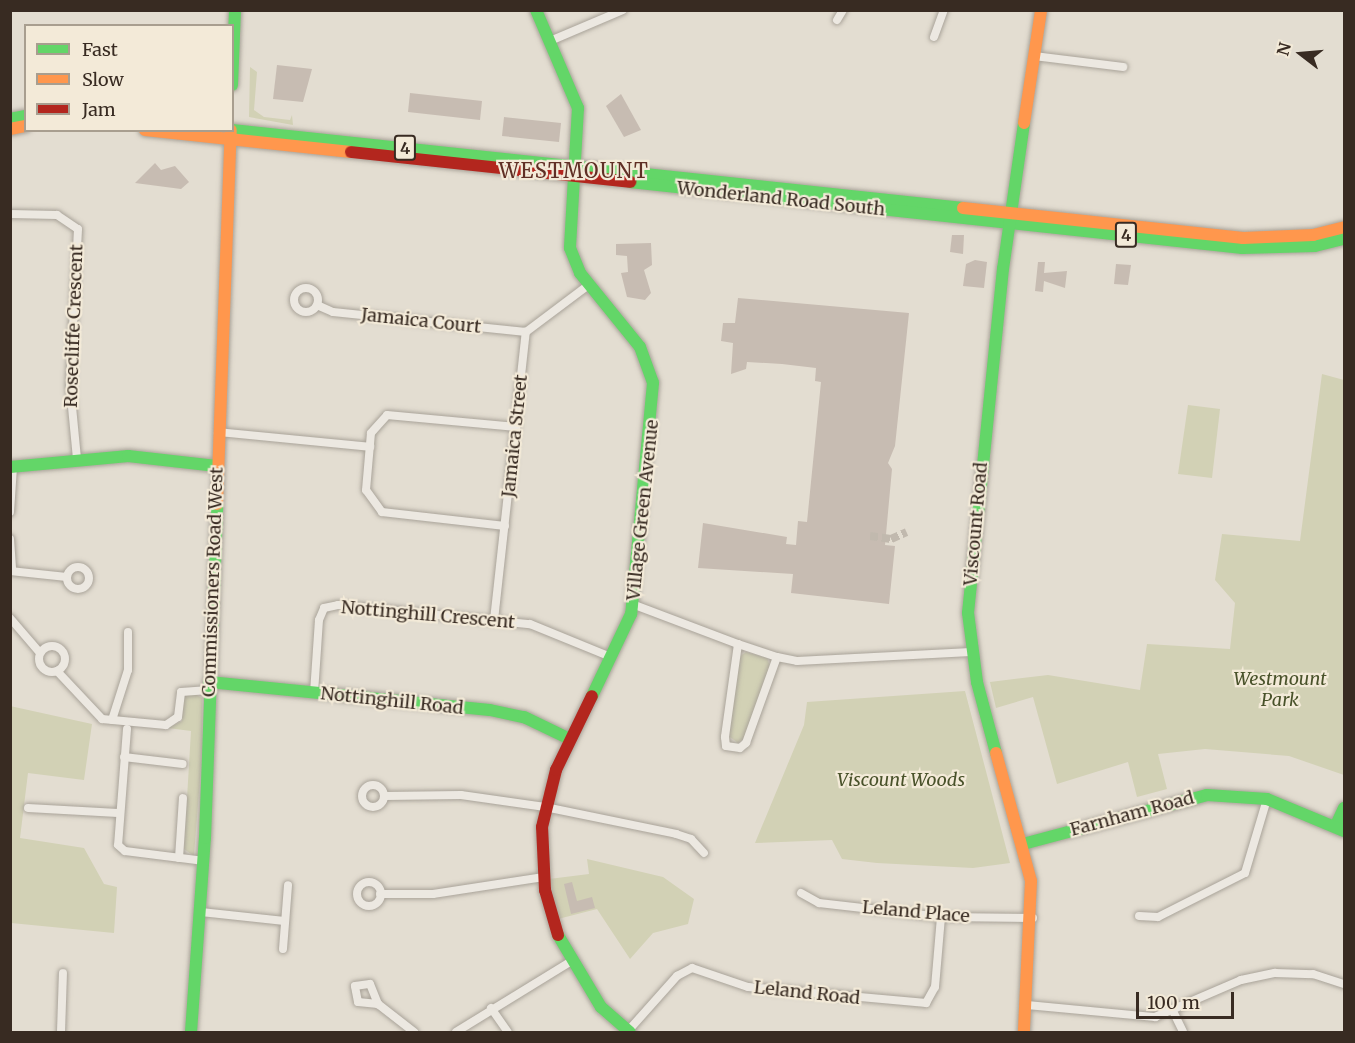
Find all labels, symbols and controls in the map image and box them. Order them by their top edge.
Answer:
legend [24,24,234,132]
north arrow [1271,24,1331,84]
text: Fast [82,38,118,61]
text: N [1272,40,1295,58]
text: Slow [82,68,124,91]
text: Jam [82,98,116,121]
road number: 4 [393,135,417,161]
district label: WESTMOUNT [499,158,649,182]
street label: Wonderland Road South [676,177,886,221]
road number: 4 [1114,222,1138,248]
street label: Rosecliffe Crescent [60,244,88,408]
street label: Jamaica Court [360,304,482,338]
street label: Jamaica Street [498,373,532,499]
street label: Village Green Avenue [623,419,663,601]
street label: Viscount Road [960,461,992,587]
street label: Commissioners Road West [198,467,228,697]
street label: Nottinghill Crescent [340,597,516,633]
park label: Westmount Park [1233,669,1327,712]
street label: Nottinghill Road [319,683,465,719]
park label: Viscount Woods [837,769,965,791]
street label: Farnham Road [1068,787,1196,841]
street label: Leland Place [861,897,971,927]
street label: Leland Road [753,977,861,1009]
scale bar [1139,980,1236,1018]
text: 100 m [1147,991,1200,1014]

